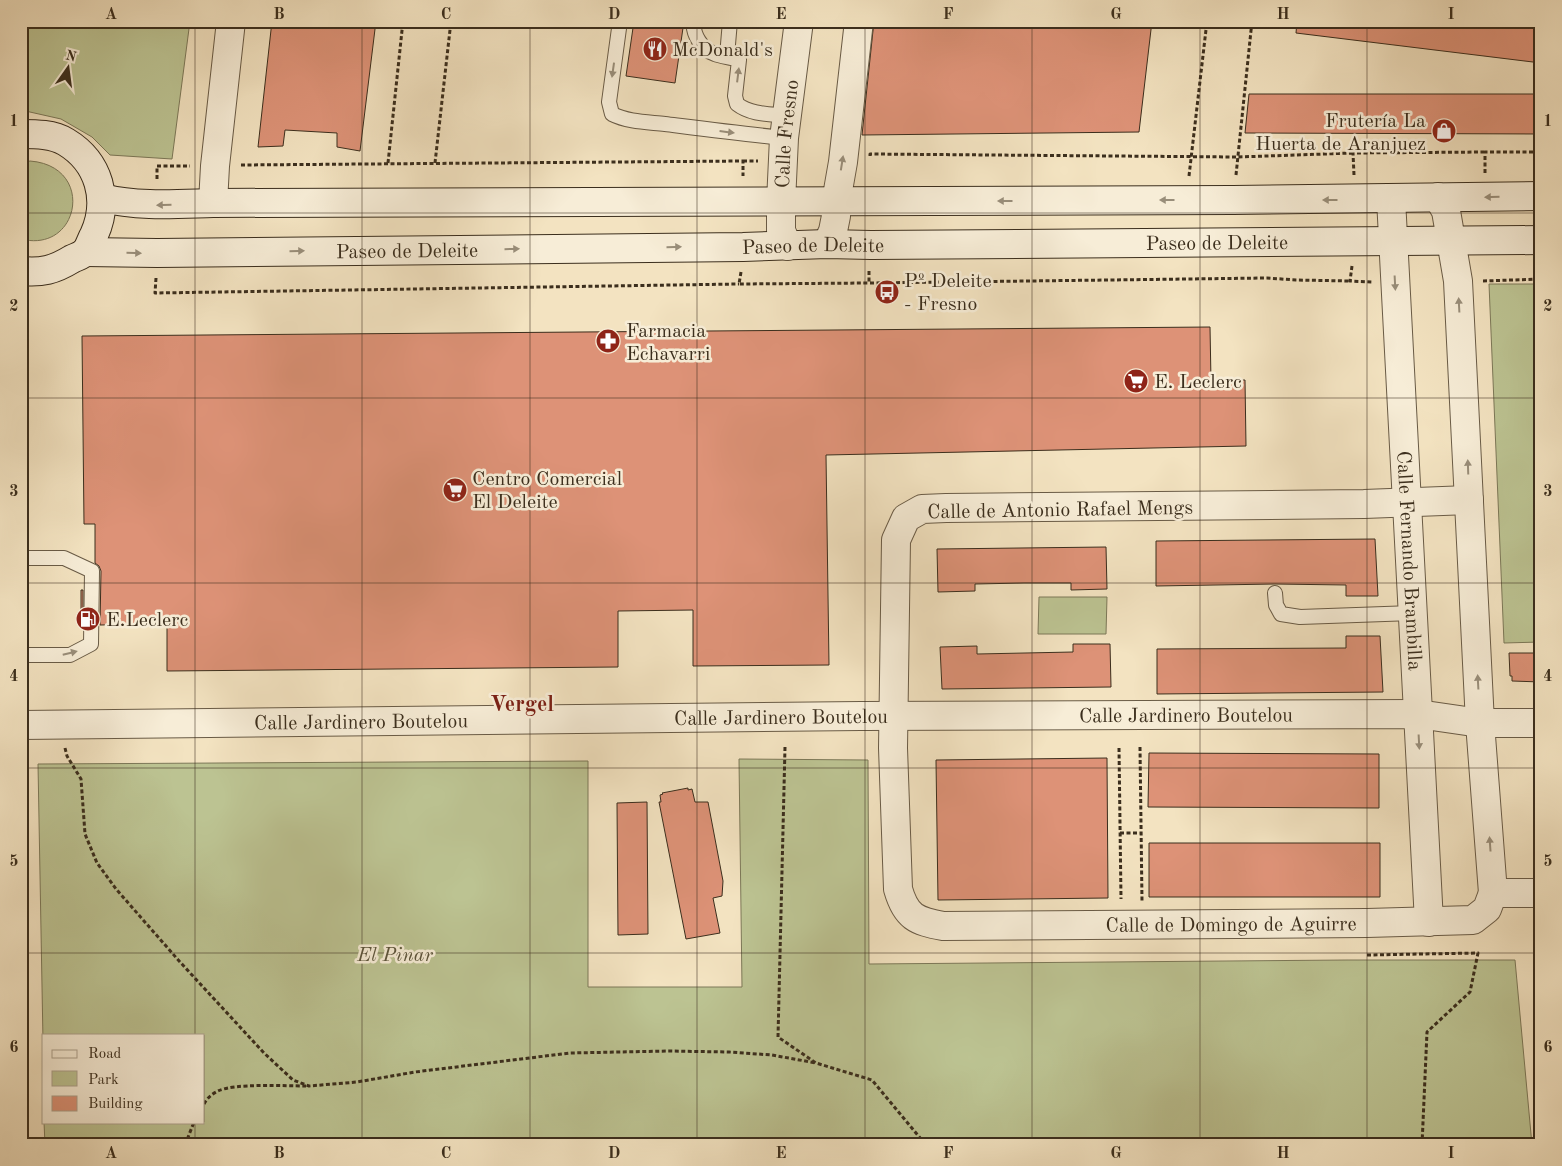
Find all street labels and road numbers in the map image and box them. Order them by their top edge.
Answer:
street label: Calle Fresno [774,78,803,189]
street label: Paseo de Deleite [1146,234,1288,255]
street label: Paseo de Deleite [742,236,884,259]
street label: Paseo de Deleite [336,242,478,263]
street label: Calle Fernando Brambilla [1392,450,1424,671]
street label: Calle de Antonio Rafael Mengs [927,499,1193,523]
street label: Calle Jardinero Boutelou [1079,706,1293,727]
street label: Calle Jardinero Boutelou [674,708,888,730]
street label: Calle Jardinero Boutelou [254,712,468,735]
street label: Calle de Domingo de Aguirre [1105,915,1357,937]

